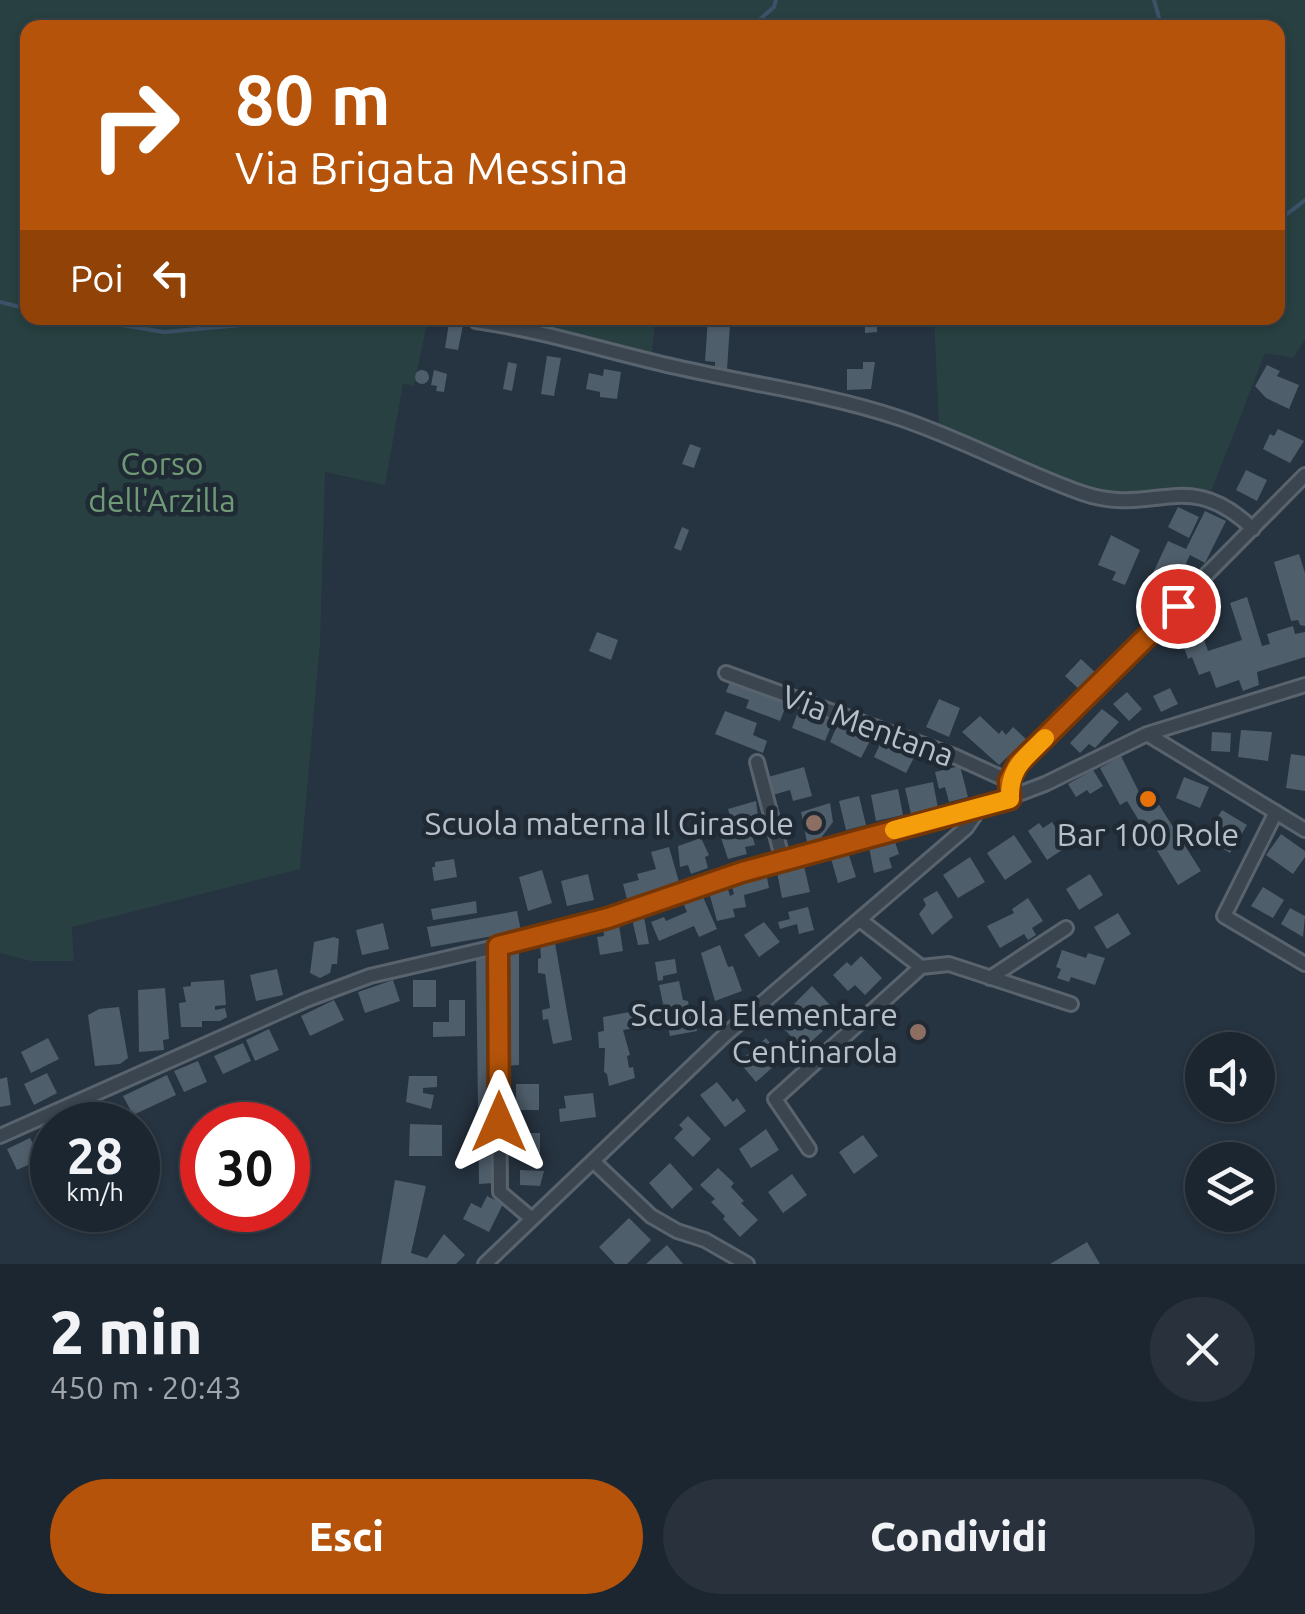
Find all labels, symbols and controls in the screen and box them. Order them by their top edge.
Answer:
icon: right [70,60,200,190]
text: 80 m [235,60,391,138]
text: Via Brigata Messina [235,142,629,193]
icon: left [144,250,199,305]
text: Poi [70,257,124,299]
park label: Corso dell'Arzilla [88,445,236,518]
pin [1136,564,1221,649]
icon: arrive [1151,579,1206,634]
street label: Via Mentana [777,677,959,773]
marker: Bar 100 Role [1137,788,1159,810]
place label: Scuola materna Il Girasole [425,805,794,841]
marker: Scuola materna Il Girasole [803,812,825,834]
place label: Bar 100 Role [1057,816,1239,852]
place label: Scuola Elementare Centinarola [631,996,898,1069]
marker: Scuola Elementare Centinarola [907,1021,929,1043]
map controls [1185,1032,1275,1232]
button: sound [1185,1032,1275,1122]
position arrow [447,1070,551,1174]
speed limit sign: 30 [180,1102,310,1232]
text: 28 [67,1127,123,1183]
button: layers [1185,1142,1275,1232]
text: km/h [66,1178,124,1206]
button: close [1150,1297,1255,1402]
text: 2 min [50,1298,203,1365]
text: 450 m · 20:43 [50,1369,242,1405]
button: Esci [50,1479,643,1594]
button: Condividi [663,1479,1255,1594]

